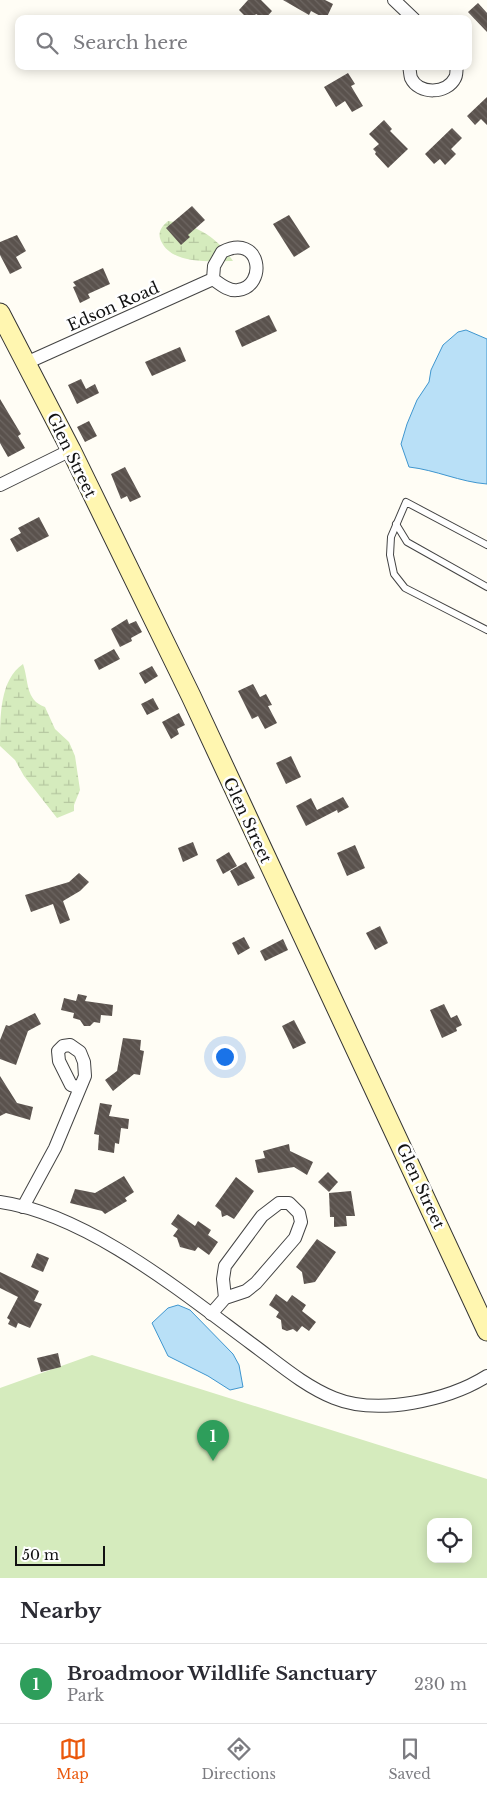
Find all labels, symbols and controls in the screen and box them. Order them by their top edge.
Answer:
search box [15,15,472,70]
icon: search [33,29,61,57]
text: Search here [73,31,188,54]
street label: Edson Road [64,277,162,335]
street label: Glen Street [43,409,101,501]
street label: Glen Street [219,774,277,866]
your location [212,1044,238,1070]
street label: Glen Street [392,1140,450,1232]
pin: 1 [197,1420,229,1461]
map controls [427,1518,472,1563]
button: locate [427,1518,472,1563]
scale bar [15,1543,105,1566]
text: 50 m [22,1546,59,1564]
text: Nearby [20,1598,101,1624]
text: Broadmoor Wildlife Sanctuary [67,1662,377,1685]
text: 1 [33,1674,39,1694]
text: 230 m [414,1674,467,1694]
text: Park [67,1685,104,1705]
tab: Map [56,1735,89,1783]
tab: Directions [201,1735,276,1783]
tab: Saved [388,1735,431,1783]

